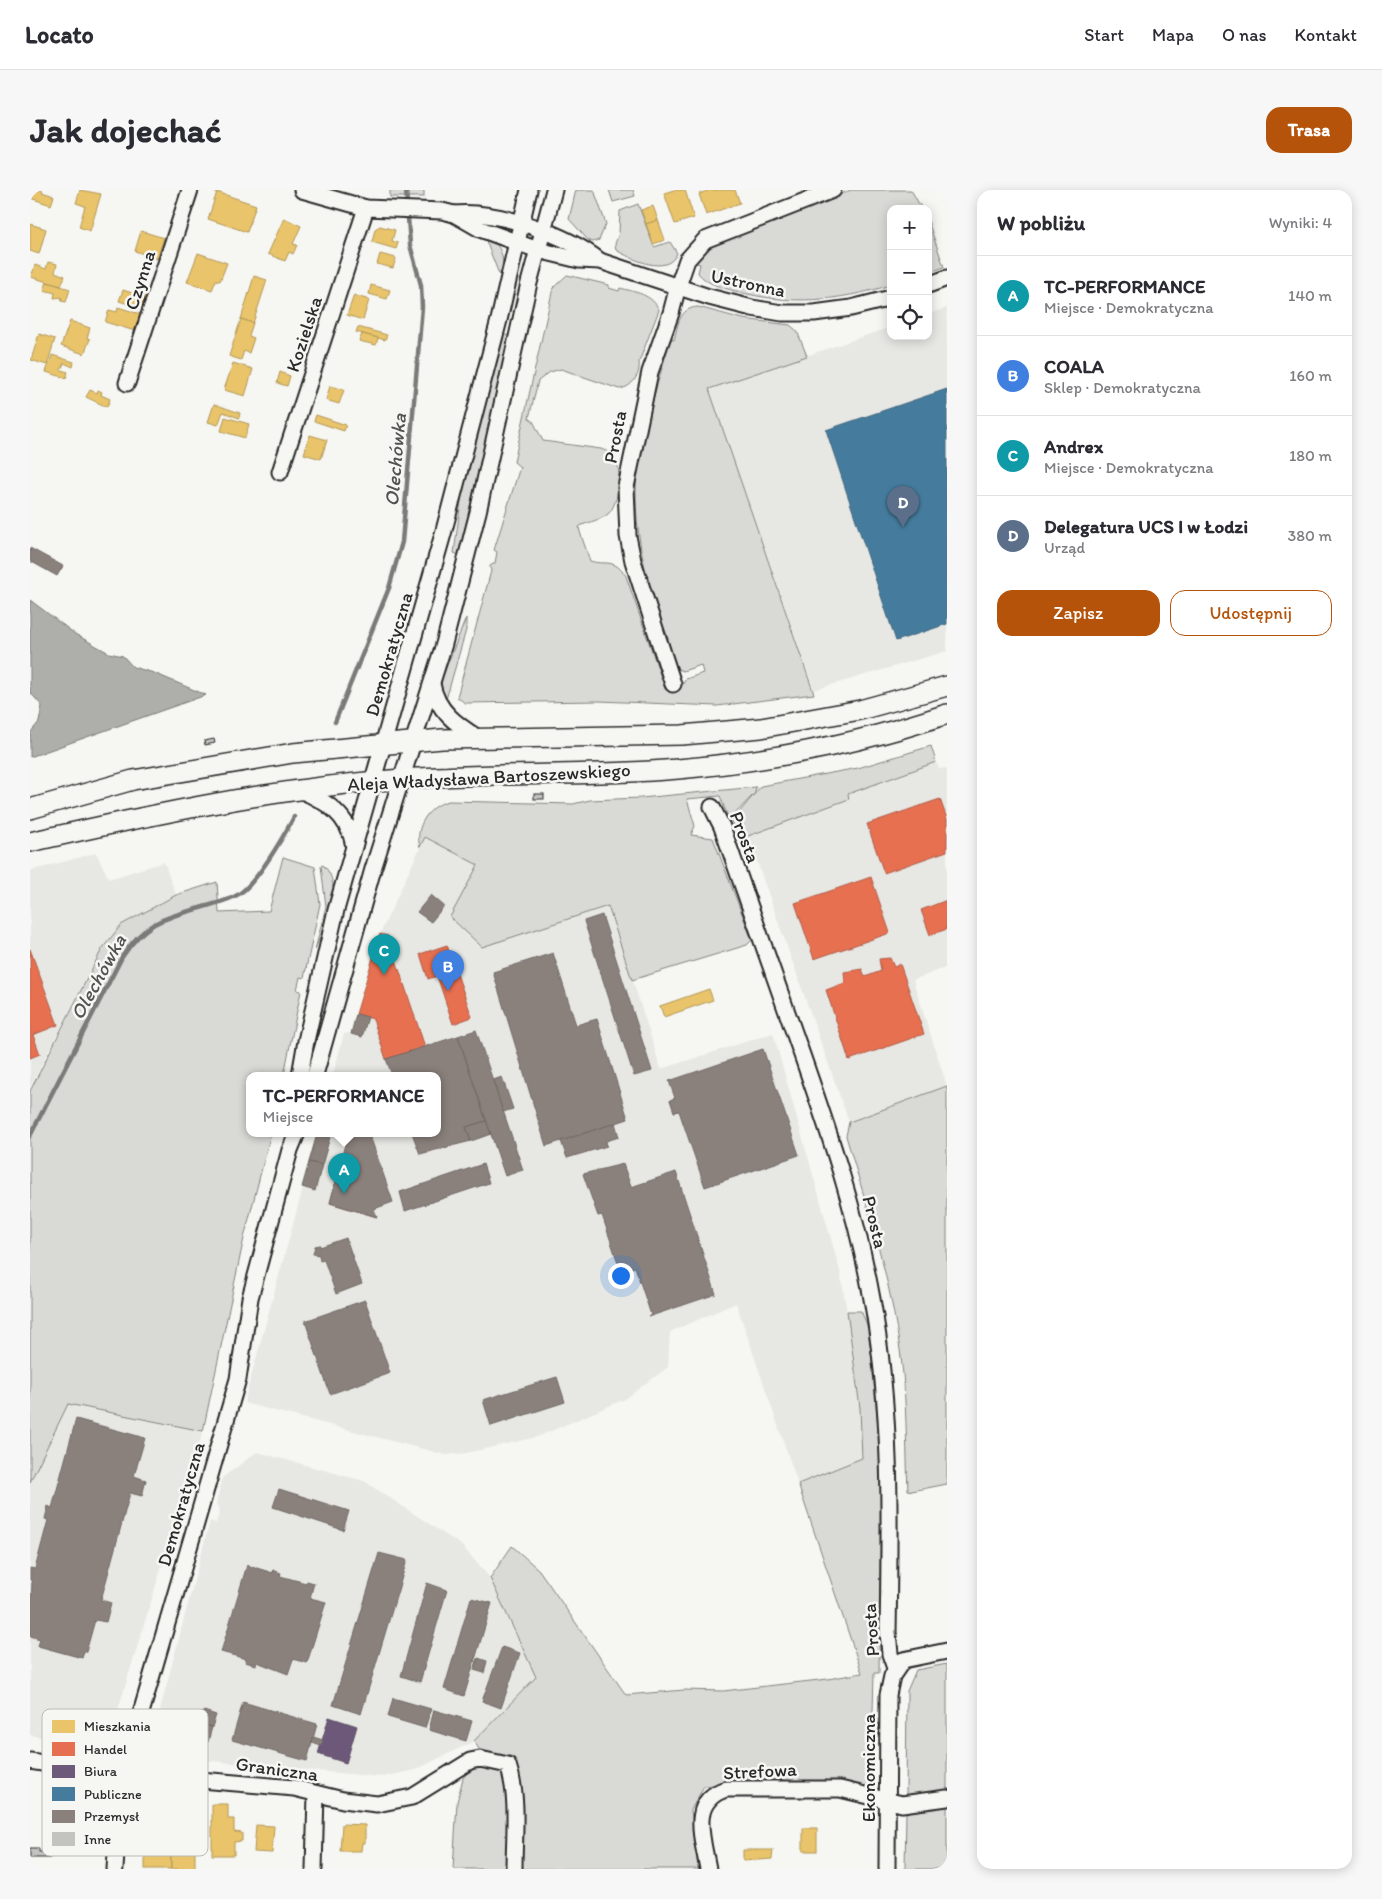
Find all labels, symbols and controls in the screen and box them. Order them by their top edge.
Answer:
text: Locato [25,20,94,49]
text: Start [1084,24,1124,46]
text: Mapa [1152,24,1194,46]
text: O nas [1222,24,1267,46]
text: Kontakt [1295,24,1357,46]
button: Trasa [1266,107,1352,153]
text: Jak dojechać [30,109,222,151]
map controls [887,205,932,340]
button: + [887,205,932,250]
text: W pobliżu [997,210,1085,235]
text: Wyniki: 4 [1269,213,1332,232]
street label: Czynna [120,247,160,313]
button: − [887,250,932,295]
street label: Ustronna [709,264,787,302]
text: TC-PERFORMANCE [1044,275,1205,298]
text: A [1008,286,1018,305]
text: 140 m [1288,286,1332,305]
street label: Kozielska [281,293,327,375]
button: locate [887,295,932,340]
text: Miejsce · Demokratyczna [1044,298,1214,317]
text: COALA [1044,355,1104,378]
text: B [1008,366,1018,385]
text: 160 m [1289,366,1332,385]
text: Sklep · Demokratyczna [1044,378,1201,397]
street label: Prosta [599,409,631,465]
water label: Olechówka [379,411,411,508]
text: Andrex [1044,435,1103,458]
text: C [1008,446,1018,465]
text: 180 m [1289,446,1332,465]
text: Miejsce · Demokratyczna [1044,458,1214,477]
pin: D [887,486,919,527]
text: Delegatura UCS I w Łodzi [1044,515,1248,538]
text: D [1008,526,1018,545]
text: 380 m [1288,526,1332,545]
text: Urząd [1044,538,1085,557]
street label: Demokratyczna [360,589,418,719]
button: Zapisz [997,590,1160,636]
button: Udostępnij [1170,590,1332,636]
street label: Aleja Władysława Bartoszewskiego [347,758,631,796]
street label: Prosta [725,808,765,866]
water label: Olechówka [65,929,132,1024]
pin: C [368,934,400,975]
pin: B [432,950,464,991]
popup [246,1072,441,1137]
text: TC-PERFORMANCE [263,1084,424,1107]
text: Miejsce [263,1107,313,1126]
pin: A [328,1153,360,1194]
street label: Prosta [857,1193,893,1251]
your location [608,1263,634,1289]
street label: Demokratyczna [152,1439,210,1569]
street label: Prosta [858,1603,884,1657]
legend [42,1709,208,1856]
street label: Ekonomiczna [857,1714,880,1822]
text: Mieszkania [84,1718,151,1735]
text: Handel [84,1741,127,1758]
street label: Graniczna [234,1752,320,1786]
street label: Strefowa [723,1758,798,1784]
text: Biura [84,1763,118,1780]
text: Publiczne [84,1786,142,1803]
text: Przemysł [84,1808,139,1825]
text: Inne [84,1831,112,1848]

